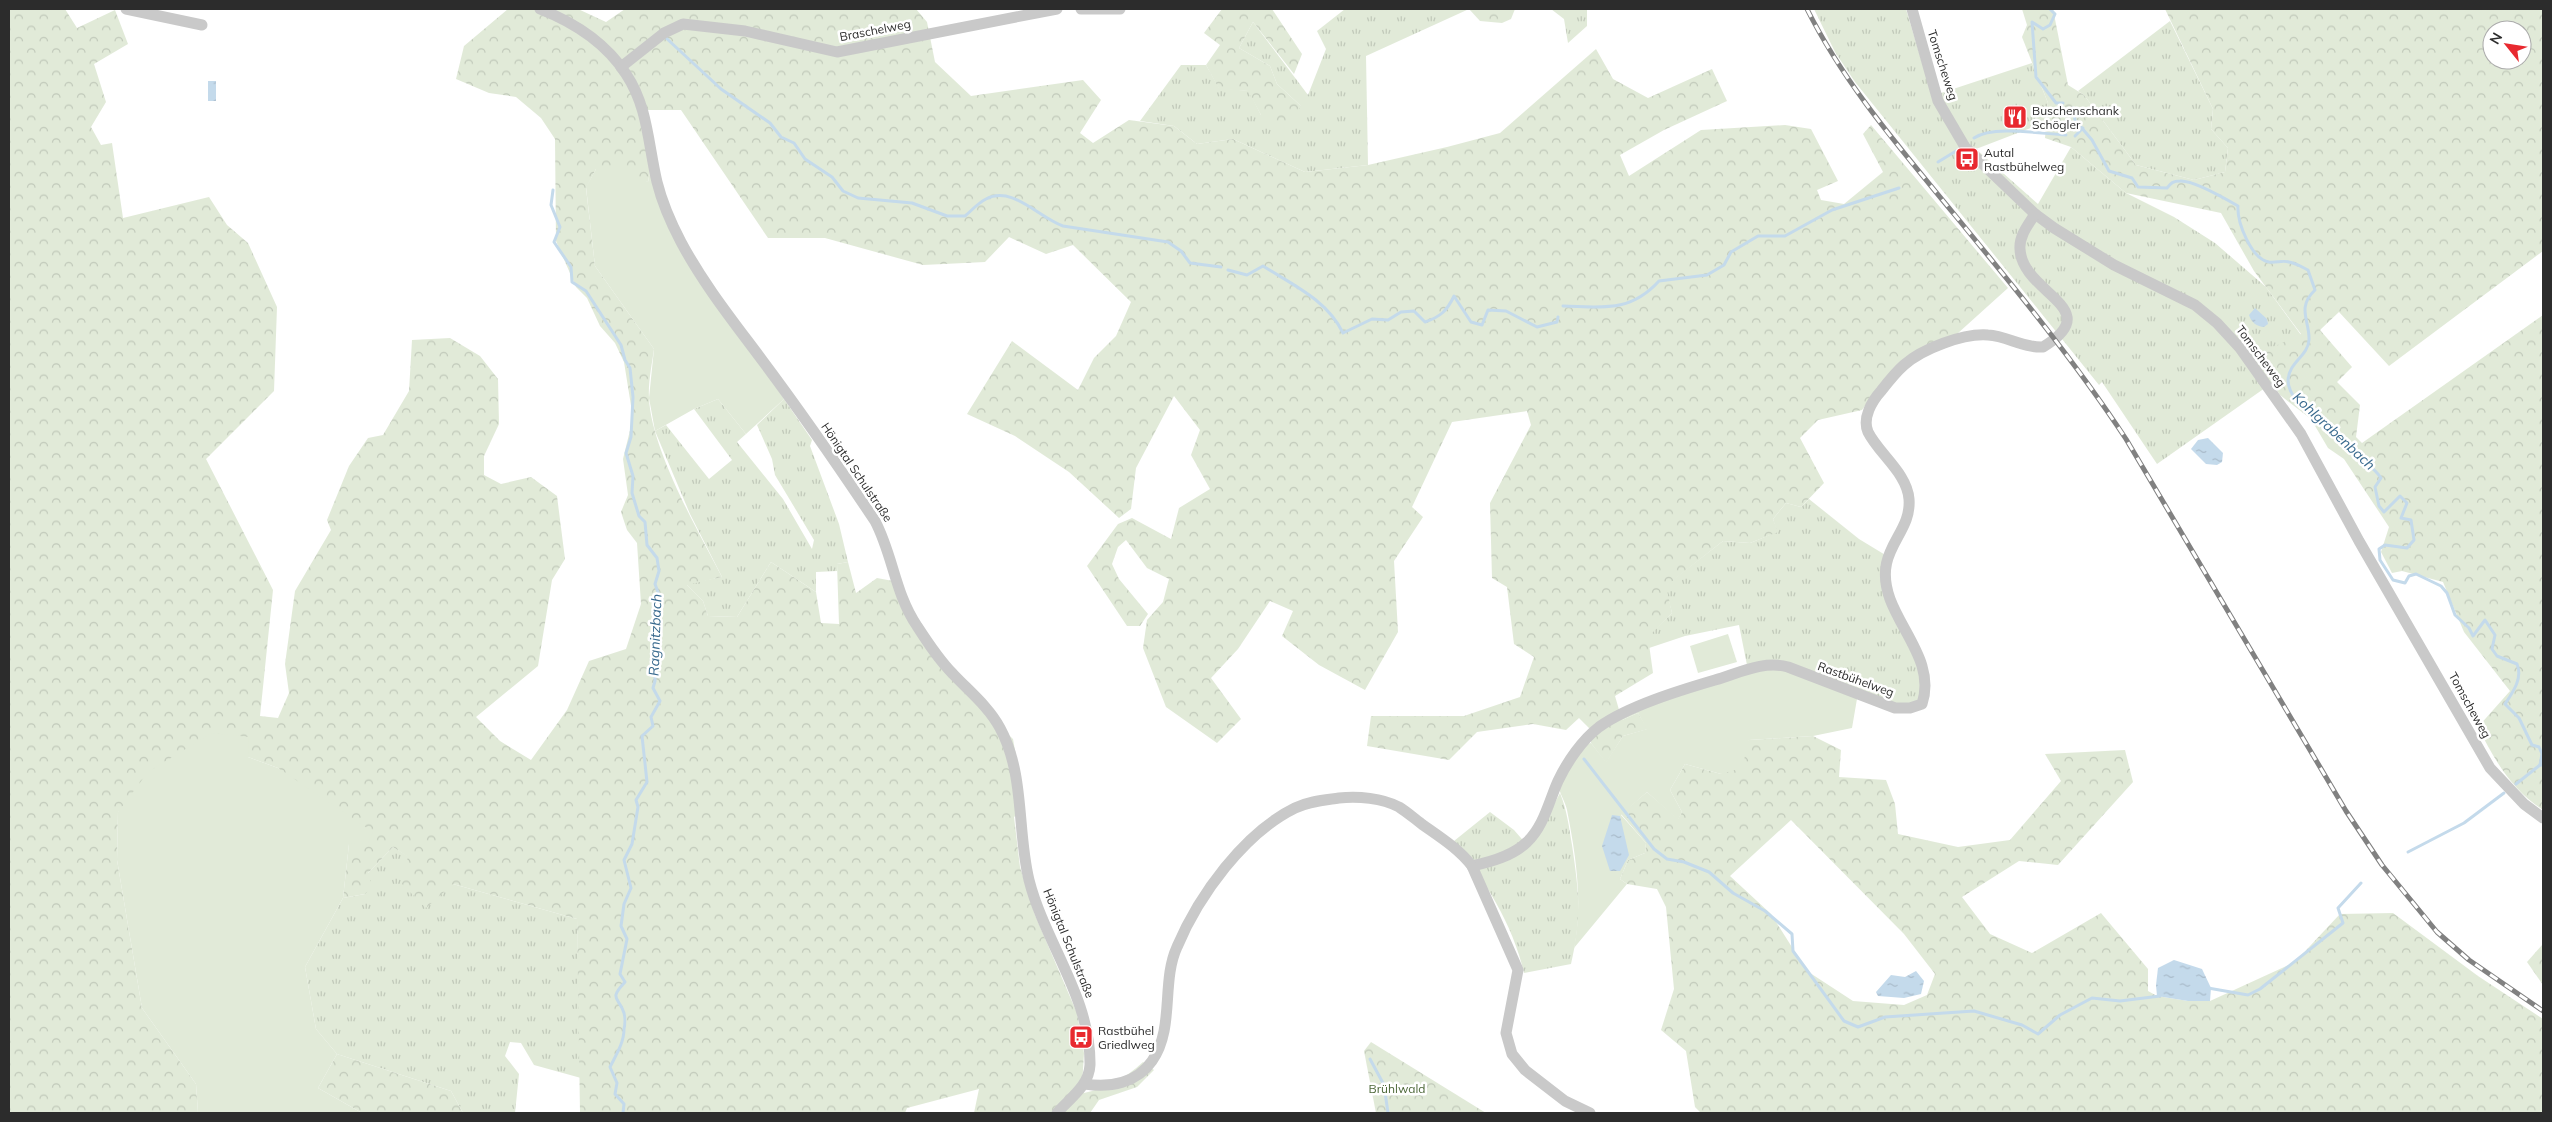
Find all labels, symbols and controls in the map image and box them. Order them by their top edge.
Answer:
street label: Braschelweg [838,16,912,44]
north arrow [2482,20,2532,70]
street label: Tomscheweg [1925,28,1961,102]
text: N [2485,29,2506,48]
place label: Buschenschank Schögler [2032,103,2120,132]
restaurant icon: Buschenschank Schögler [2002,104,2028,130]
place label: Autal Rastbühelweg [1984,145,2064,174]
bus stop icon: Autal Rastbühelweg [1954,146,1980,172]
street label: Tomscheweg [2233,322,2289,390]
water label: Kohlgrabenbach [2289,388,2379,474]
street label: Hönigtal Schulstraße [818,420,896,524]
water label: Ragnitzbach [645,594,665,676]
street label: Rastbühelweg [1816,658,1896,700]
street label: Tomscheweg [2446,669,2494,741]
street label: Hönigtal Schulstraße [1040,886,1098,1000]
place label: Rastbühel Griedlweg [1098,1023,1155,1052]
bus stop icon: Rastbühel Griedlweg [1068,1024,1094,1050]
park label: Brühlwald [1369,1081,1425,1096]

